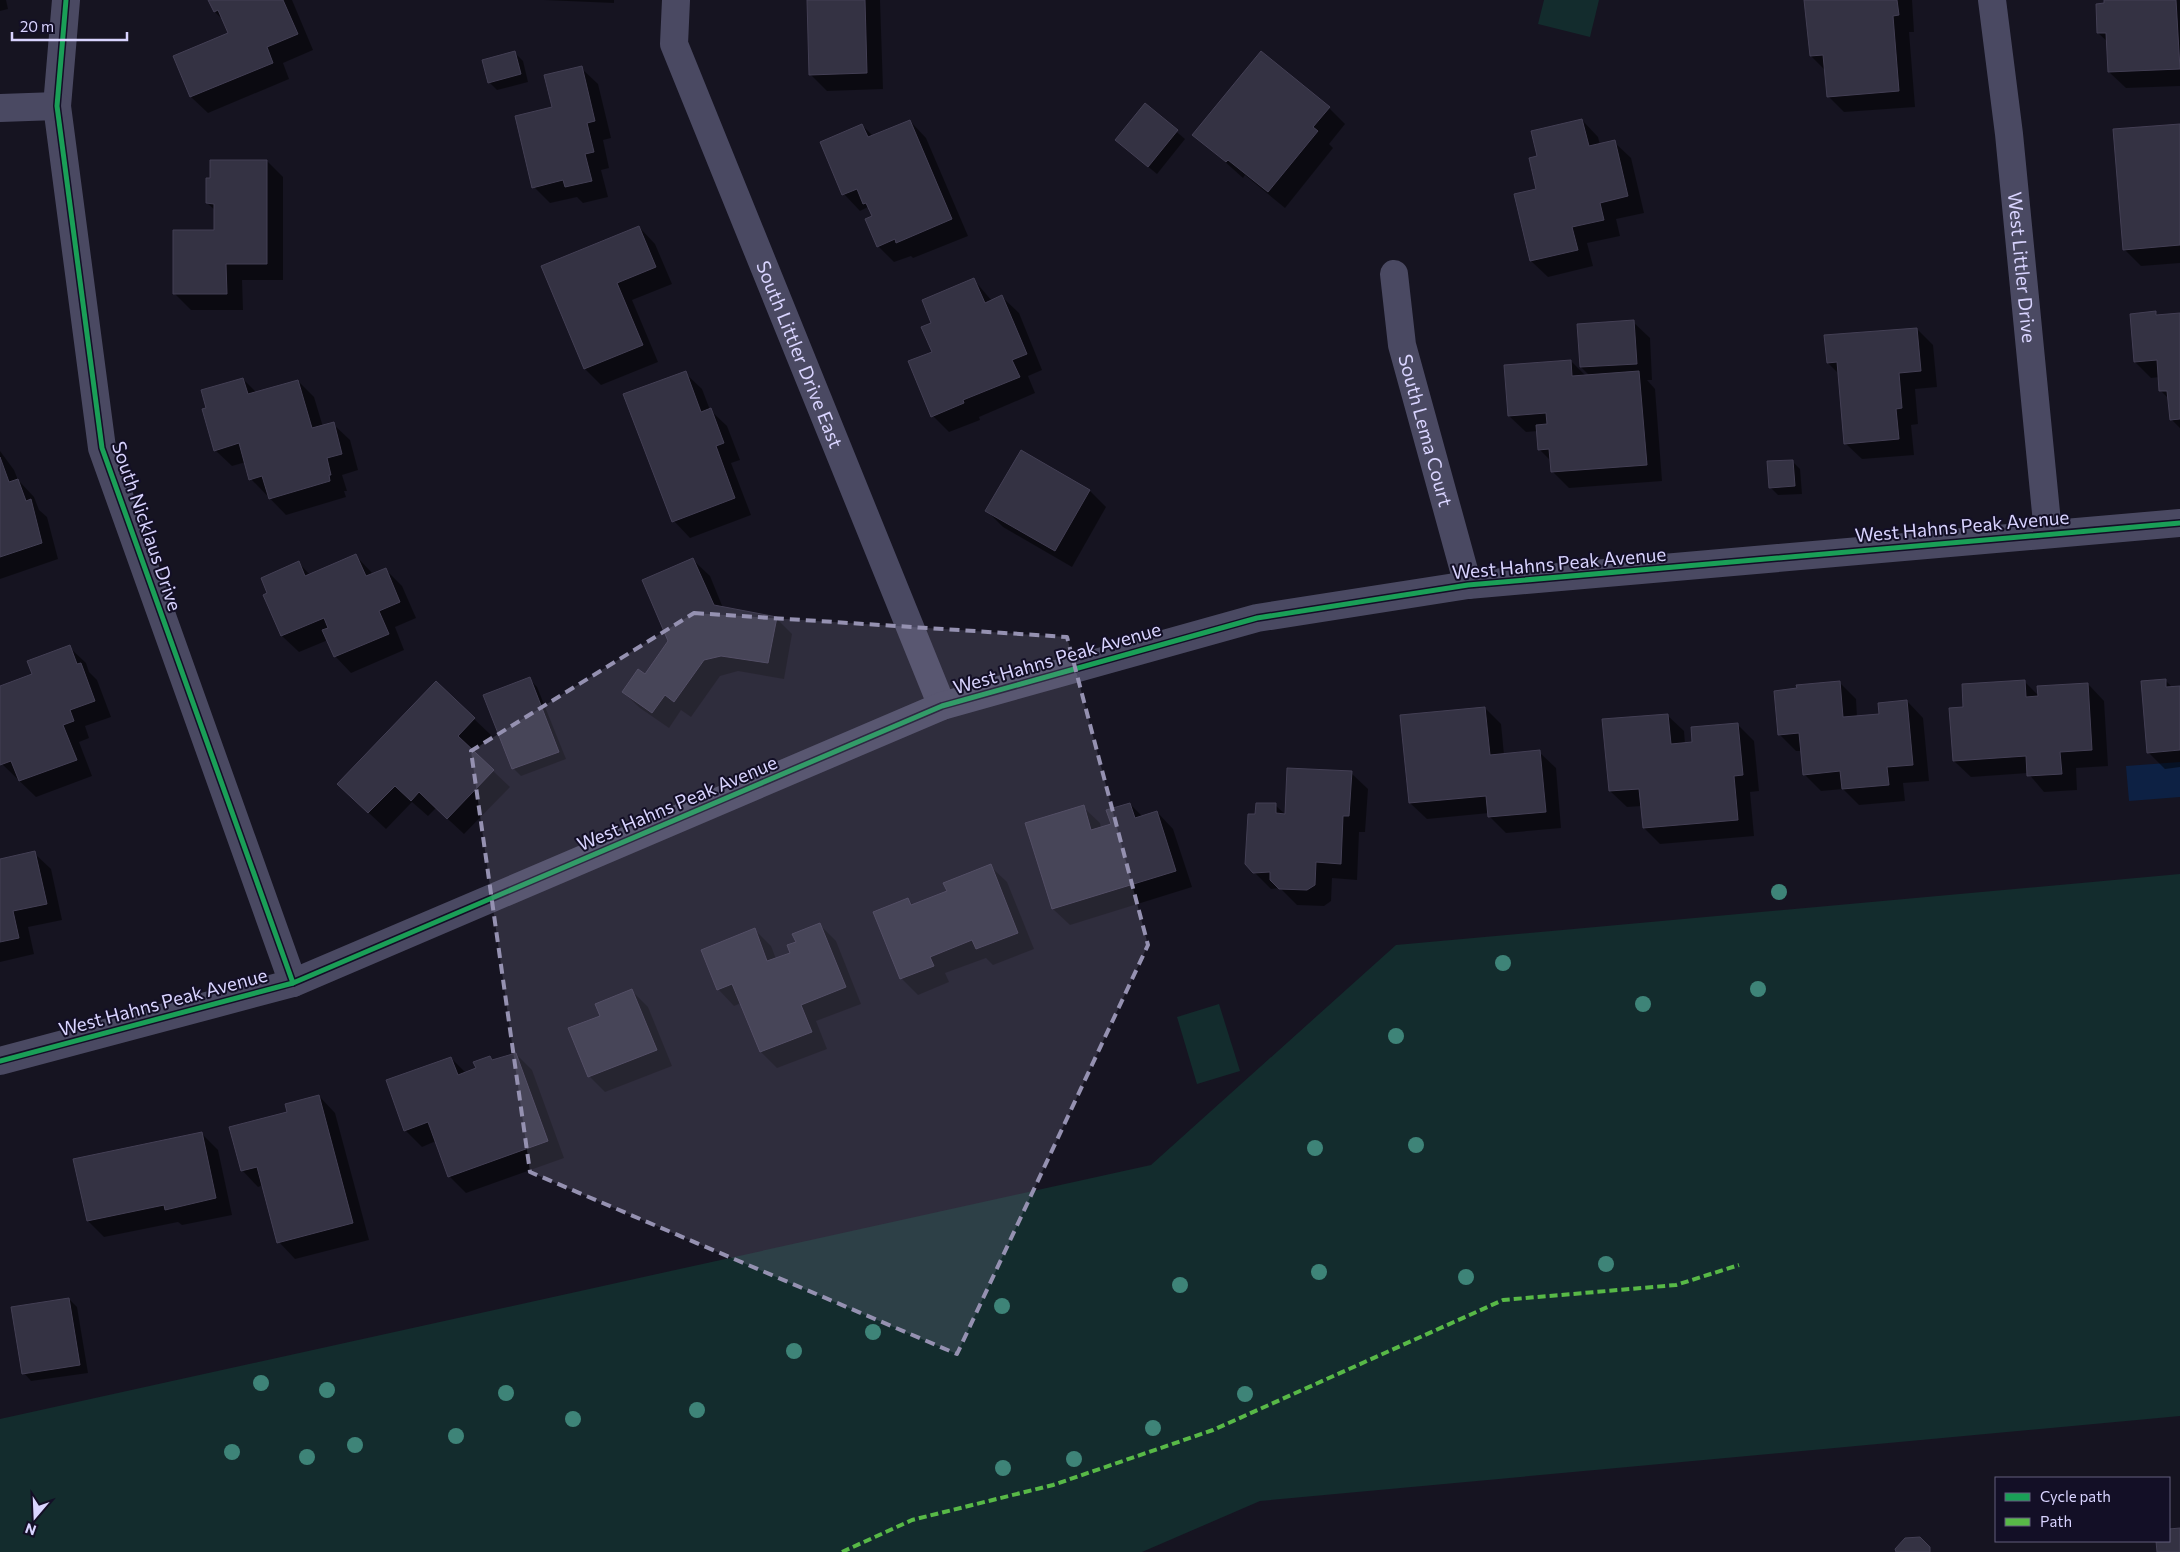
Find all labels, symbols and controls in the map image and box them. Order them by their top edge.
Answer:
scale bar [12,10,128,42]
text: 20 m [20,17,54,35]
street label: West Littler Drive [2004,191,2041,344]
street label: South Littler Drive East [752,257,848,452]
street label: South Lema Court [1394,352,1458,509]
street label: South Nicklaus Drive [108,438,187,614]
street label: West Hahns Peak Avenue [1854,505,2070,546]
street label: West Hahns Peak Avenue [1451,542,1667,583]
street label: West Hahns Peak Avenue [950,617,1163,698]
street label: West Hahns Peak Avenue [573,750,780,855]
street label: West Hahns Peak Avenue [56,963,270,1040]
legend [1995,1477,2170,1542]
text: Cycle path [2040,1487,2111,1505]
north arrow [10,1492,60,1542]
text: Path [2040,1512,2072,1530]
text: N [23,1520,38,1540]

